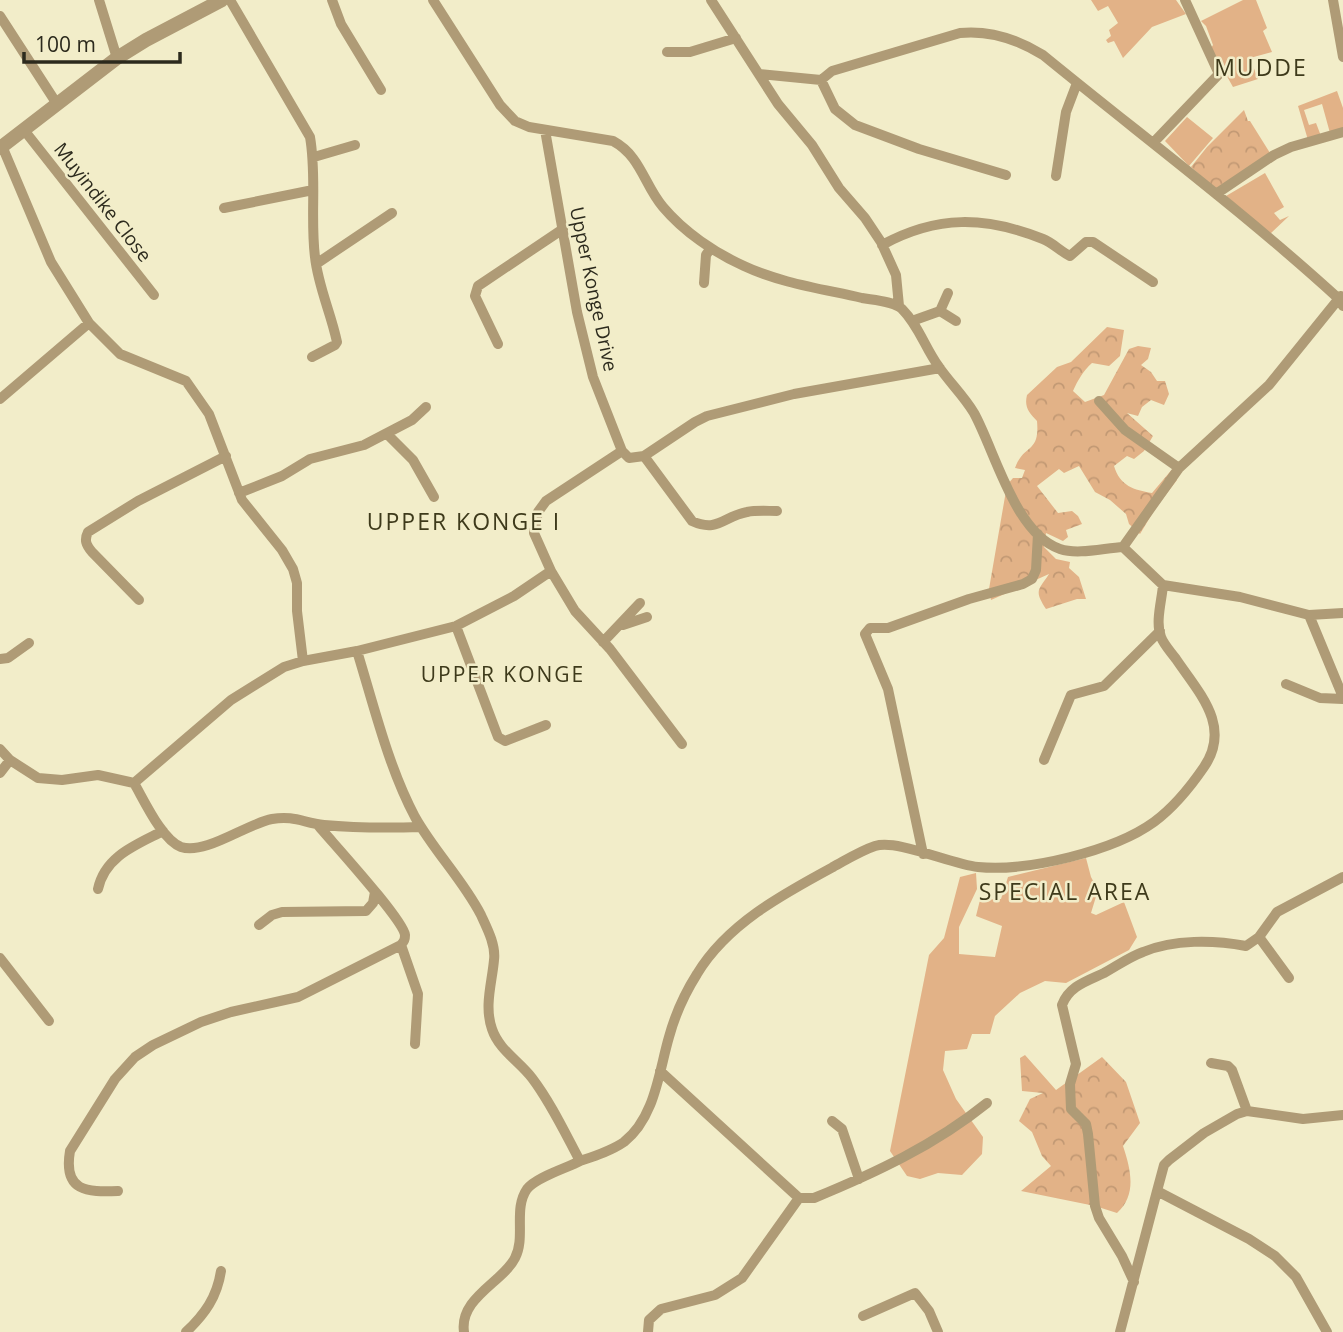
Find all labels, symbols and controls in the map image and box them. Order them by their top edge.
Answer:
scale bar [24,21,180,65]
text: 100 m [35,30,96,58]
district label: MUDDE [1214,51,1308,83]
street label: Muyindike Close [48,137,158,267]
street label: Upper Konge Drive [564,204,624,374]
district label: UPPER KONGE I [367,505,561,537]
district label: UPPER KONGE [421,660,585,688]
district label: SPECIAL AREA [979,875,1151,907]

